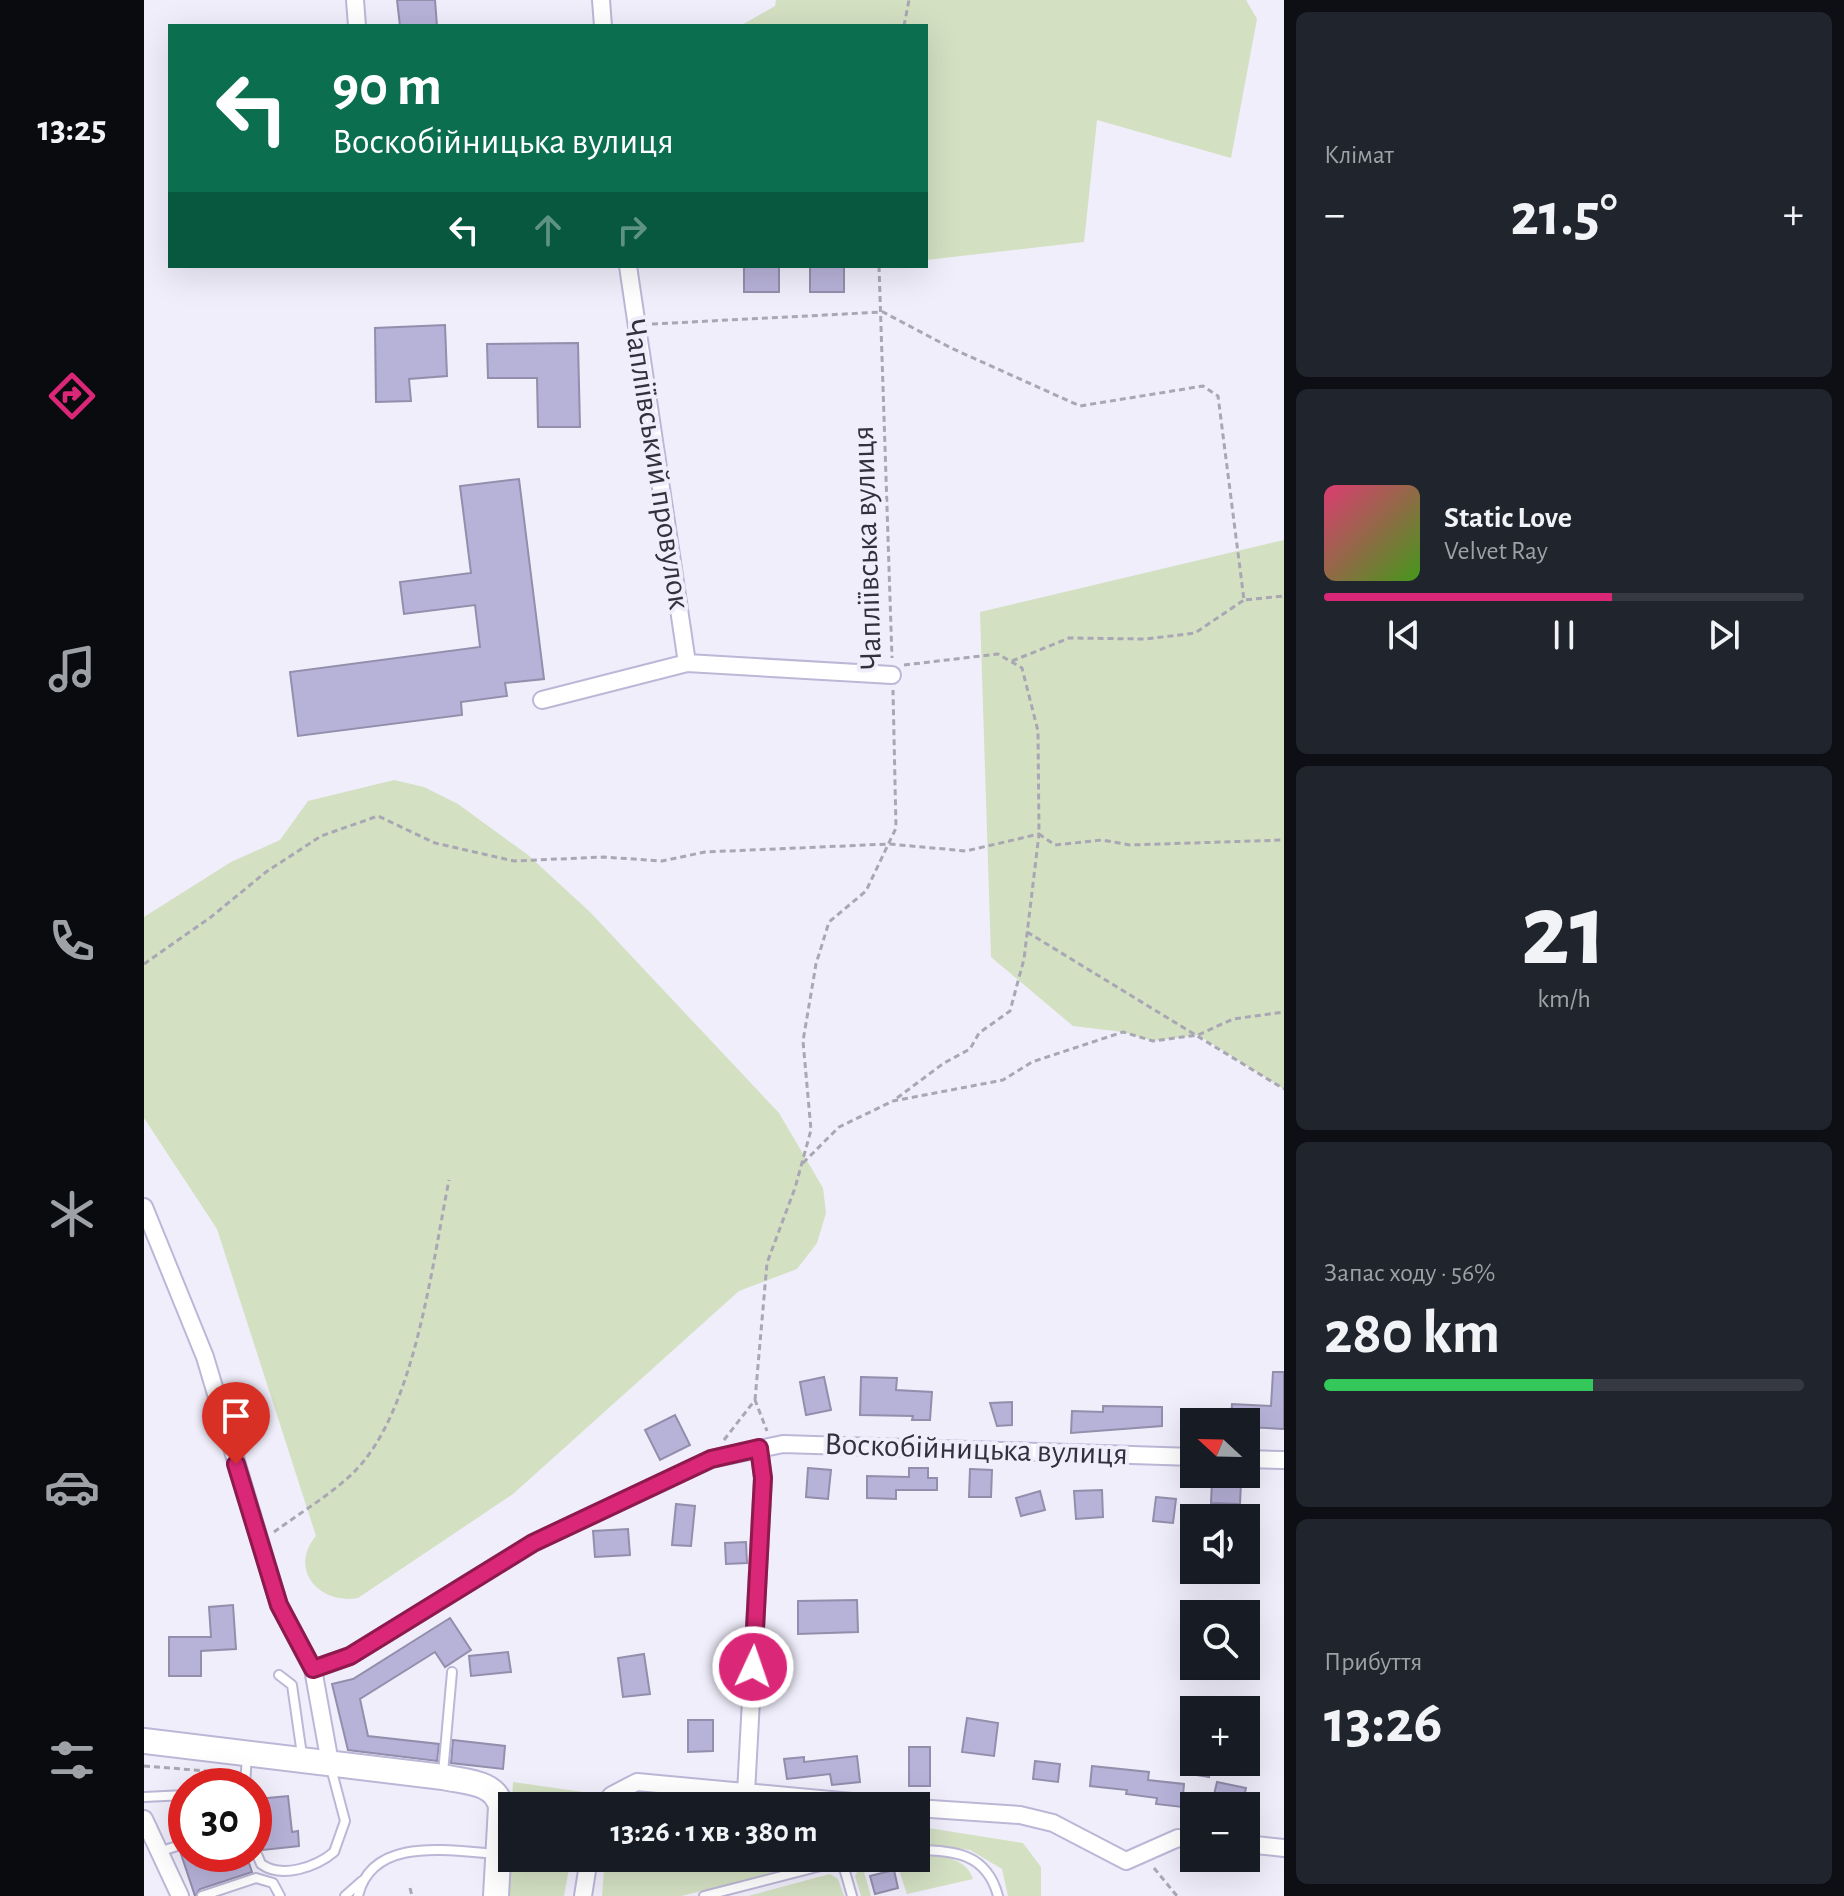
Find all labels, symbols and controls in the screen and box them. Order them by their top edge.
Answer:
icon: left [200,56,304,160]
text: 90 m [332,59,442,115]
text: 13:25 [37,111,107,147]
text: Воскобійницька вулиця [332,124,674,160]
text: Клімат [1324,142,1394,168]
text: 21.5° [1510,186,1618,246]
text: − [1324,193,1345,237]
text: + [1783,193,1804,237]
icon: left [442,208,486,252]
icon: ahead [526,208,570,252]
icon: right [610,208,654,252]
street label: Чапліївський провулок [618,316,696,612]
icon: directions [44,368,100,424]
street label: Чапліївська вулиця [847,425,887,671]
text: Static Love [1444,503,1572,533]
text: Velvet Ray [1444,538,1548,564]
icon: previous [1382,613,1426,657]
icon: pause [1542,613,1586,657]
icon: next [1702,613,1746,657]
icon: music [44,641,100,697]
text: 21 [1521,880,1607,984]
icon: phone [44,913,100,969]
text: km/h [1537,986,1591,1012]
icon: climate [44,1186,100,1242]
text: Запас ходу · 56% [1324,1260,1496,1286]
text: 280 km [1324,1304,1500,1364]
pin [202,1382,270,1464]
icon: arrive [214,1394,258,1438]
north arrow [1180,1408,1260,1488]
map controls [1180,1408,1260,1872]
street label: Воскобійницька вулиця [824,1428,1128,1470]
icon: car [44,1459,100,1515]
button: sound [1180,1504,1260,1584]
button: search [1180,1600,1260,1680]
position arrow [711,1625,795,1709]
text: Прибуття [1324,1649,1422,1675]
text: 13:26 [1324,1693,1442,1753]
button: + [1180,1696,1260,1776]
icon: filters [44,1732,100,1788]
speed limit sign: 30 [168,1768,272,1872]
button: − [1180,1792,1260,1872]
text: 13:26 · 1 хв · 380 m [610,1817,818,1847]

